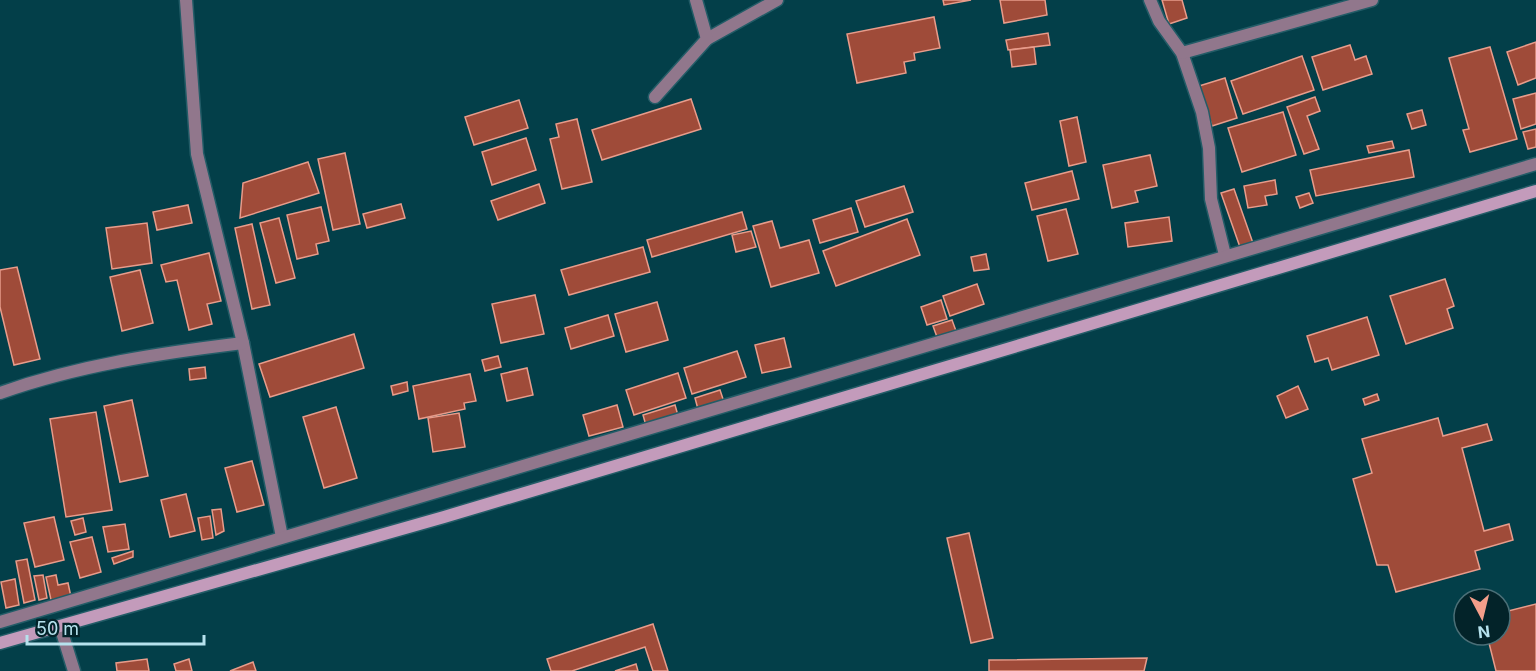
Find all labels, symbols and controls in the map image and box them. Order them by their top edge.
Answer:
north arrow [1452,587,1512,647]
scale bar [27,608,204,646]
text: 50 m [36,618,79,639]
text: N [1477,621,1491,643]

